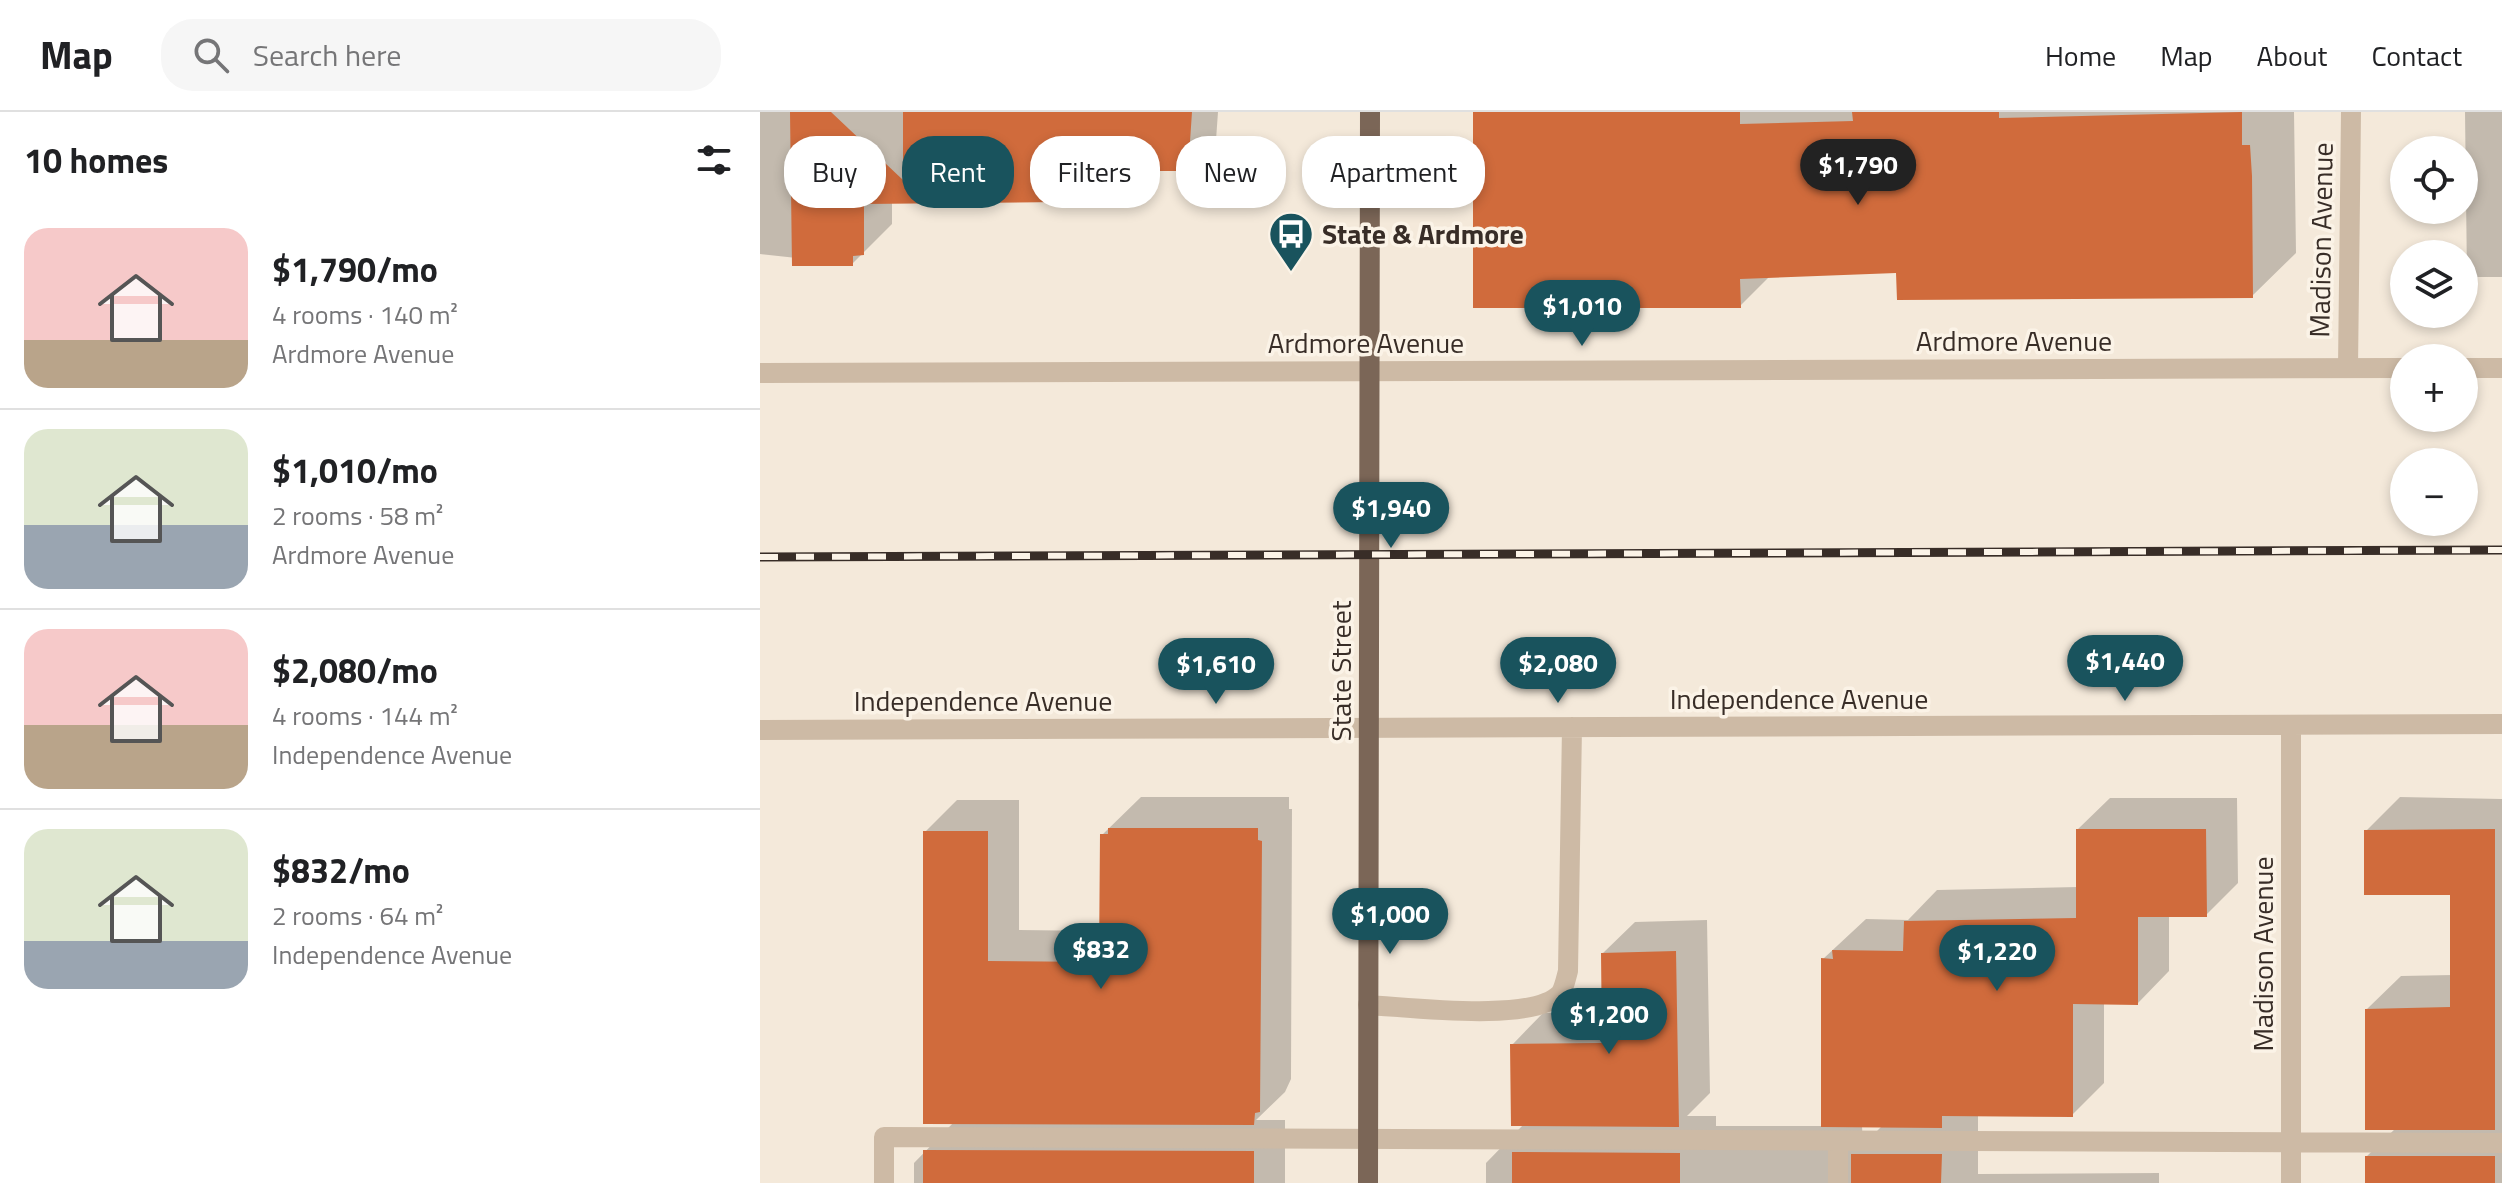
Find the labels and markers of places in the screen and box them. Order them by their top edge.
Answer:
pin: $1,790 [1793,139,1923,207]
bus stop icon: State & Ardmore [1267,210,1315,273]
place label: State & Ardmore [1322,212,1524,255]
pin: $1,010 [1517,280,1647,348]
pin: $1,940 [1326,482,1456,550]
pin: $1,440 [2060,635,2190,703]
pin: $2,080 [1493,637,1623,705]
pin: $1,610 [1151,638,1281,706]
pin: $1,000 [1325,888,1455,956]
pin: $832 [1054,923,1148,991]
pin: $1,220 [1932,925,2062,993]
pin: $1,200 [1544,988,1674,1056]

